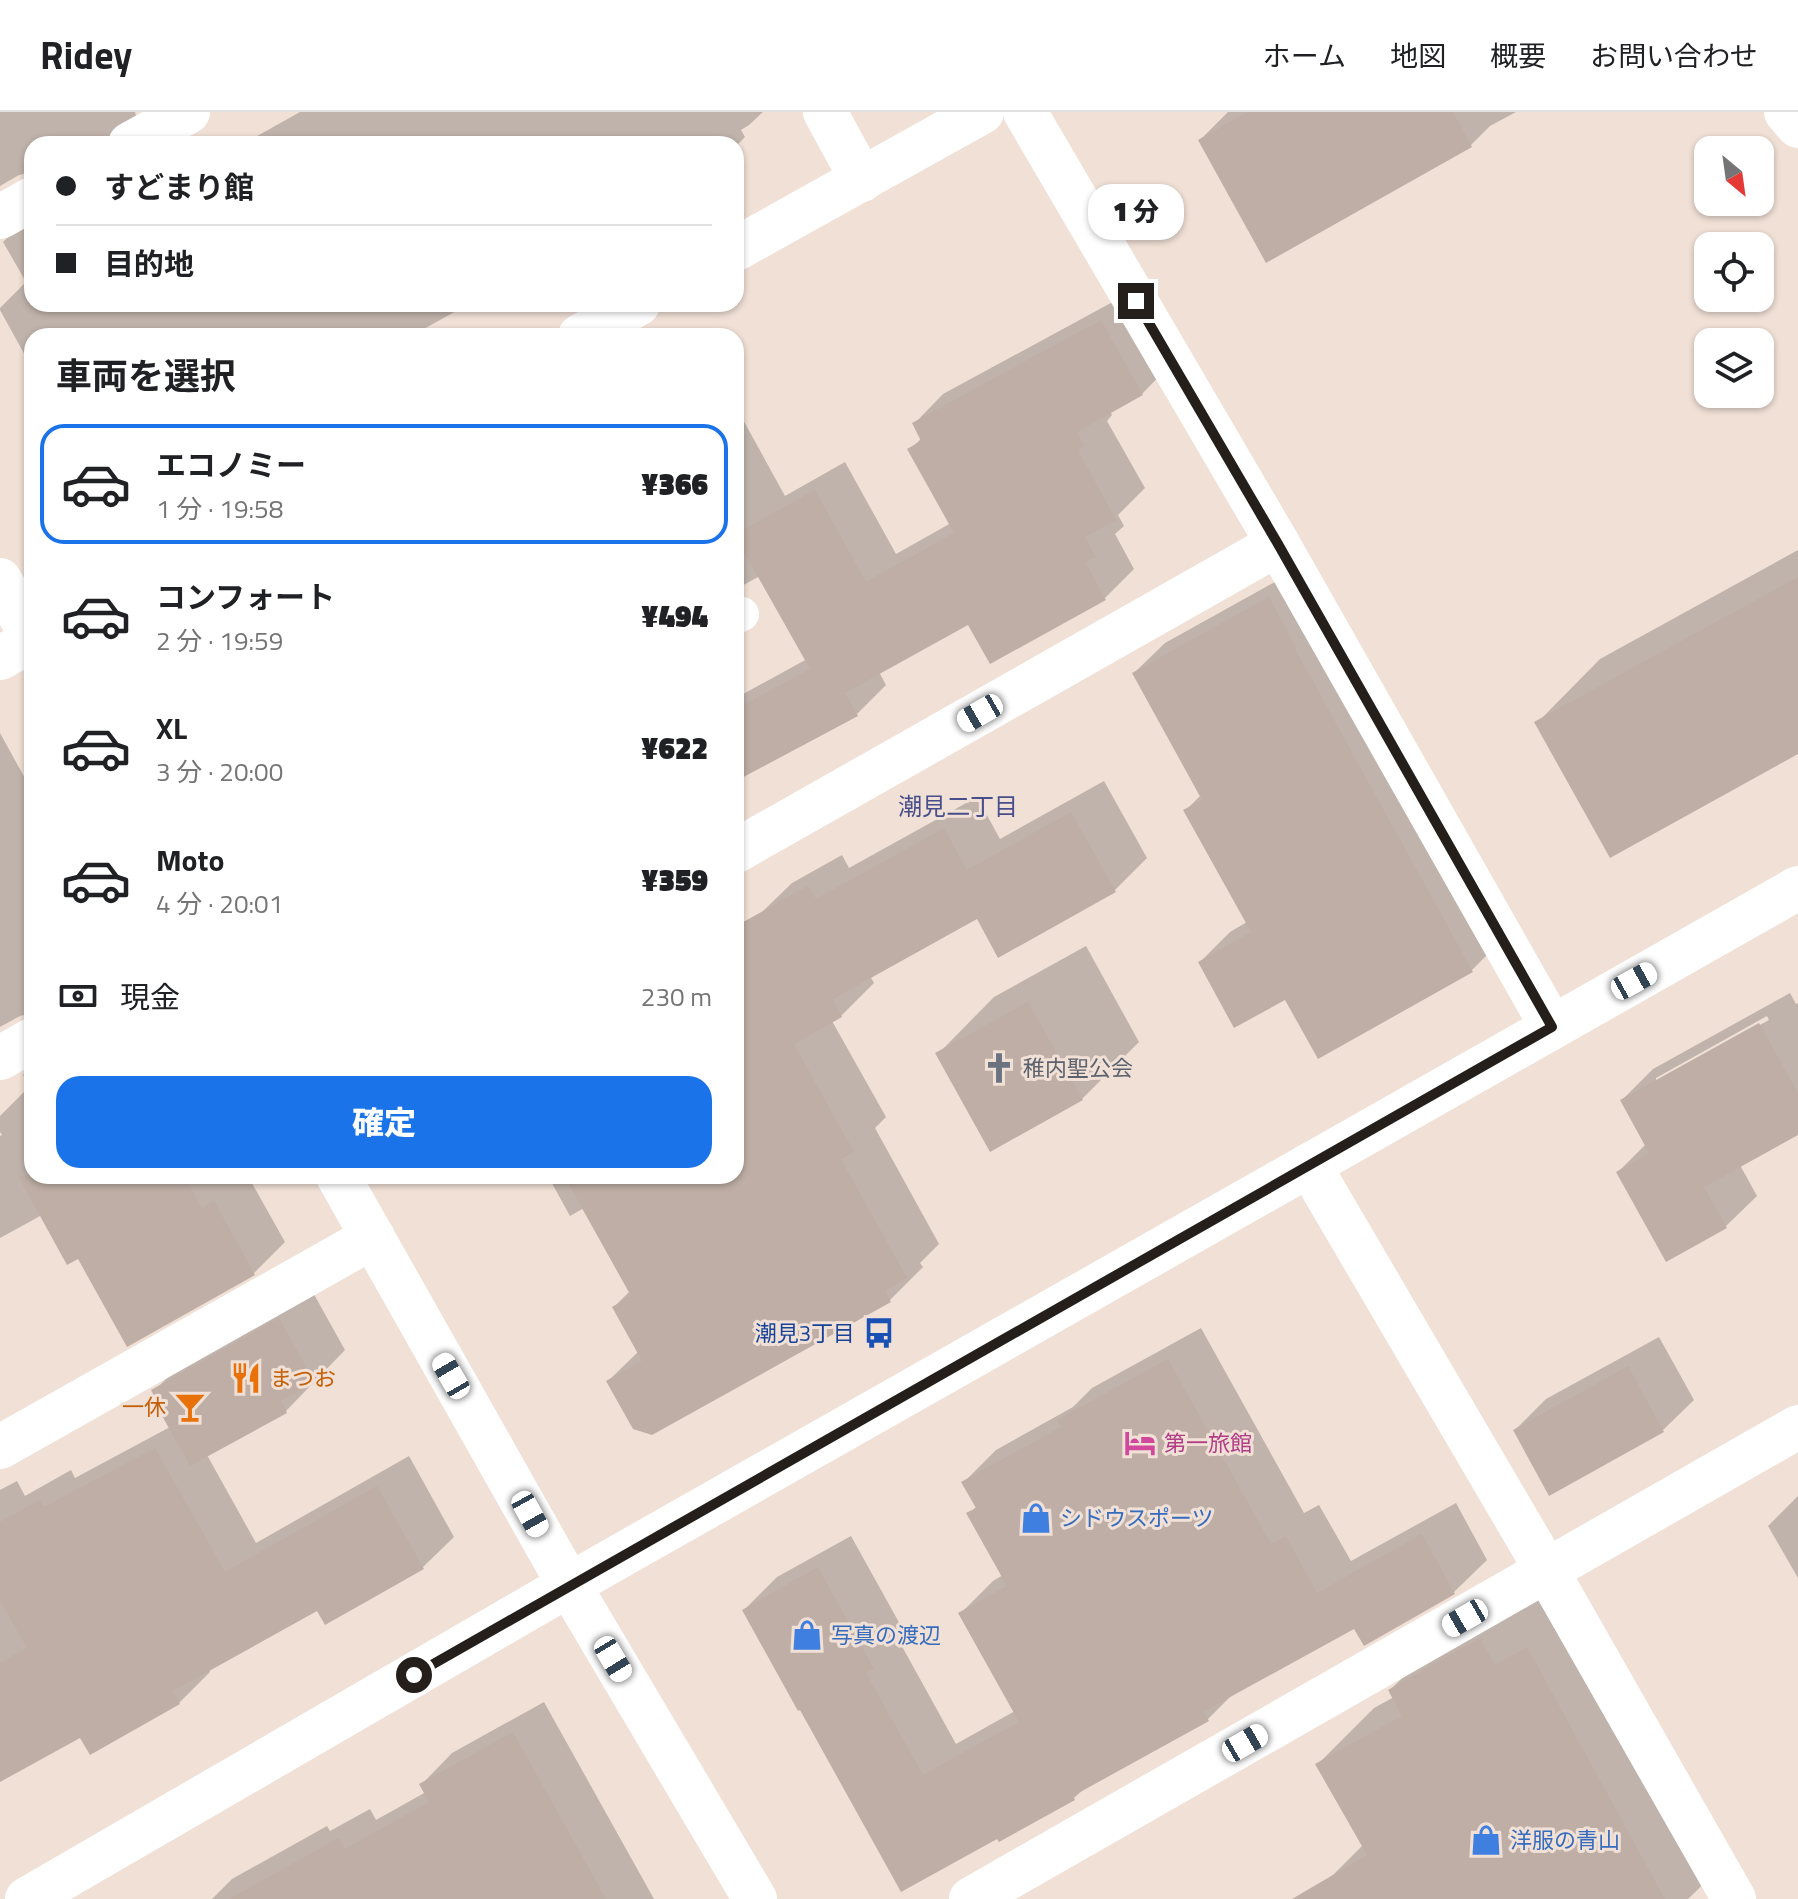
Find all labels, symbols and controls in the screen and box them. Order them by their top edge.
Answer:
text: Ridey [40,26,132,84]
text: ホーム [1263,34,1346,77]
text: 地図 [1390,34,1446,77]
text: 概要 [1490,34,1546,77]
text: お問い合わせ [1590,34,1758,77]
north arrow [1694,136,1774,216]
map controls [1694,136,1774,408]
text: すどまり館 [104,164,254,210]
callout: 1 分 [1088,185,1184,241]
text: 1 分 [1113,192,1159,231]
button: locate [1694,232,1774,312]
text: 目的地 [104,241,194,287]
route end [1118,283,1154,319]
button: layers [1694,328,1774,408]
text: 車両を選択 [56,348,236,403]
text: エコノミー [156,442,306,488]
icon: car [60,448,132,520]
text: ¥366 [641,461,708,507]
text: 1 分 · 19:58 [156,489,283,528]
text: コンフォート [156,574,335,620]
icon: car [60,580,132,652]
text: ¥494 [641,593,708,639]
text: 2 分 · 19:59 [156,621,283,660]
car [953,691,1007,735]
text: XL [156,705,187,751]
icon: car [60,712,132,784]
text: ¥622 [641,725,708,771]
text: 3 分 · 20:00 [156,752,283,791]
district label: 潮見二丁目 [898,788,1018,824]
text: Moto [156,837,224,883]
icon: car [60,844,132,916]
text: ¥359 [641,857,708,903]
text: 4 分 · 20:01 [156,884,283,923]
car [1607,959,1661,1003]
icon: cash [56,974,100,1018]
text: 現金 [120,974,180,1020]
text: 230 m [641,977,712,1016]
church icon: 稚内聖公会 [982,1051,1016,1085]
place label: 稚内聖公会 [1023,1051,1133,1085]
button: 確定 [56,1076,712,1168]
place label: 潮見3丁目 [755,1316,855,1350]
bus stop icon: 潮見3丁目 [862,1316,896,1350]
car [429,1349,473,1403]
restaurant icon: まつお [229,1361,263,1395]
place label: まつお [270,1361,336,1395]
place label: 一休 [122,1390,166,1424]
bar icon: 一休 [173,1390,207,1424]
hotel icon: 第一旅館 [1123,1426,1157,1460]
place label: 第一旅館 [1164,1426,1252,1460]
car [508,1487,552,1541]
shop icon: シドウスポーツ [1019,1501,1053,1535]
place label: シドウスポーツ [1060,1501,1214,1535]
car [1438,1596,1492,1640]
shop icon: 写真の渡辺 [790,1618,824,1652]
place label: 写真の渡辺 [831,1618,941,1652]
car [590,1632,636,1686]
route start [396,1657,432,1693]
car [1218,1721,1272,1765]
shop icon: 洋服の青山 [1469,1823,1503,1857]
place label: 洋服の青山 [1510,1823,1620,1857]

